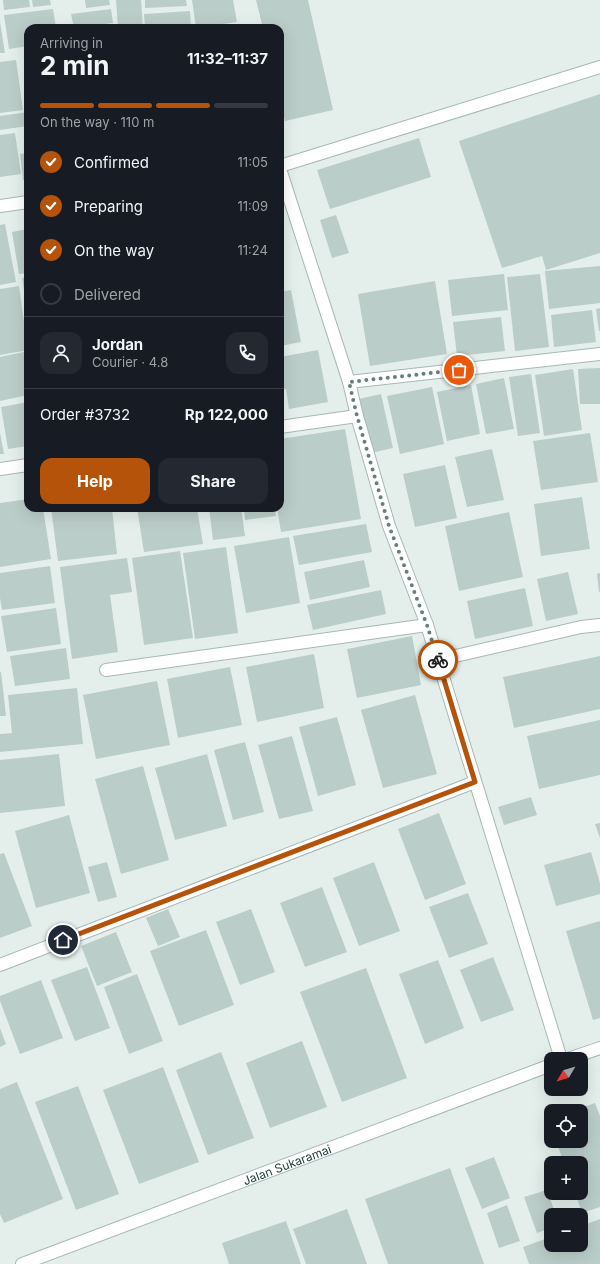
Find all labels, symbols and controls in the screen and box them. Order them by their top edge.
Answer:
text: Arriving in [40,35,103,51]
text: 11:32–11:37 [187,49,268,68]
text: 2 min [40,50,110,81]
text: On the way · 110 m [40,114,154,130]
icon: check [40,151,62,173]
text: Confirmed [74,153,149,172]
text: 11:05 [238,154,268,170]
icon: check [40,195,62,217]
text: Preparing [74,197,143,216]
text: 11:09 [237,198,268,214]
icon: check [40,239,62,261]
text: On the way [74,241,154,260]
text: 11:24 [238,242,268,258]
text: Delivered [74,285,141,304]
button: person [40,332,82,374]
button: phone [226,332,268,374]
text: Jordan [92,335,143,354]
pin [442,353,476,387]
text: Courier · 4.8 [92,354,168,370]
icon: bag [448,359,470,381]
text: Order #3732 [40,405,130,424]
text: Rp 122,000 [185,405,268,424]
button: Help [40,458,150,504]
button: Share [158,458,268,504]
courier [418,640,458,680]
icon: bike [427,649,449,671]
pin [46,923,80,957]
icon: home [52,929,74,951]
north arrow [544,1052,588,1096]
map controls [544,1052,588,1252]
button: locate [544,1104,588,1148]
street label: Jalan Sukaramai [241,1141,333,1188]
button: + [544,1156,588,1200]
button: − [544,1208,588,1252]

